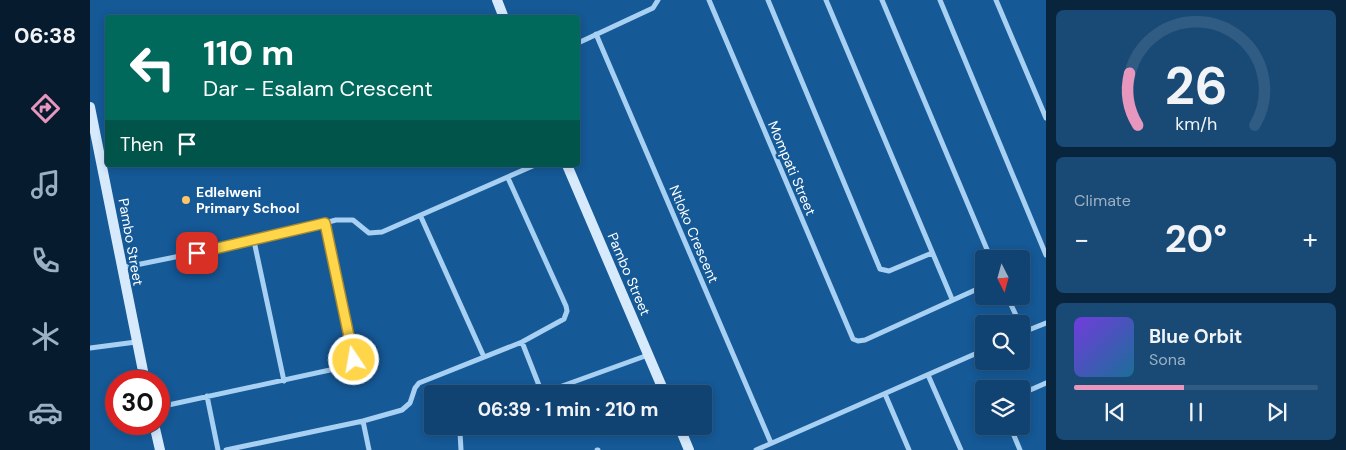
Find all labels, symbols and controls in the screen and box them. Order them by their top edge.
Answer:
text: 06:38 [14,21,76,50]
text: 110 m [203,30,294,76]
icon: left [120,35,185,100]
text: 26 [1165,52,1227,120]
text: Dar - Esalam Crescent [203,74,433,103]
icon: directions [28,91,63,126]
text: km/h [1175,112,1217,136]
street label: Mompati Street [764,118,820,218]
icon: arrive [173,130,201,158]
text: Then [120,132,163,157]
icon: music [28,167,63,202]
street label: Ntloko Crescent [665,182,723,286]
place label: Edlelweni Primary School [196,183,299,217]
text: Climate [1074,190,1131,211]
marker: Edlelweni Primary School [180,194,192,206]
street label: Pambo Street [114,197,148,287]
text: 20° [1165,214,1227,264]
text: − [1074,221,1089,258]
text: + [1303,221,1318,258]
street label: Pambo Street [603,230,655,318]
pin [176,232,218,274]
icon: arrive [183,239,211,267]
icon: phone [28,243,63,278]
north arrow [975,250,1030,305]
map controls [975,250,1030,435]
button: search [975,315,1030,370]
icon: climate [28,319,63,354]
text: Blue Orbit [1149,324,1242,349]
position arrow [327,333,379,385]
text: Sona [1149,349,1186,370]
speed limit sign: 30 [105,370,170,435]
button: layers [975,380,1030,435]
icon: car [28,395,63,430]
text: 06:39 · 1 min · 210 m [478,397,658,422]
icon: previous [1101,398,1129,426]
icon: pause [1182,398,1210,426]
icon: next [1263,398,1291,426]

